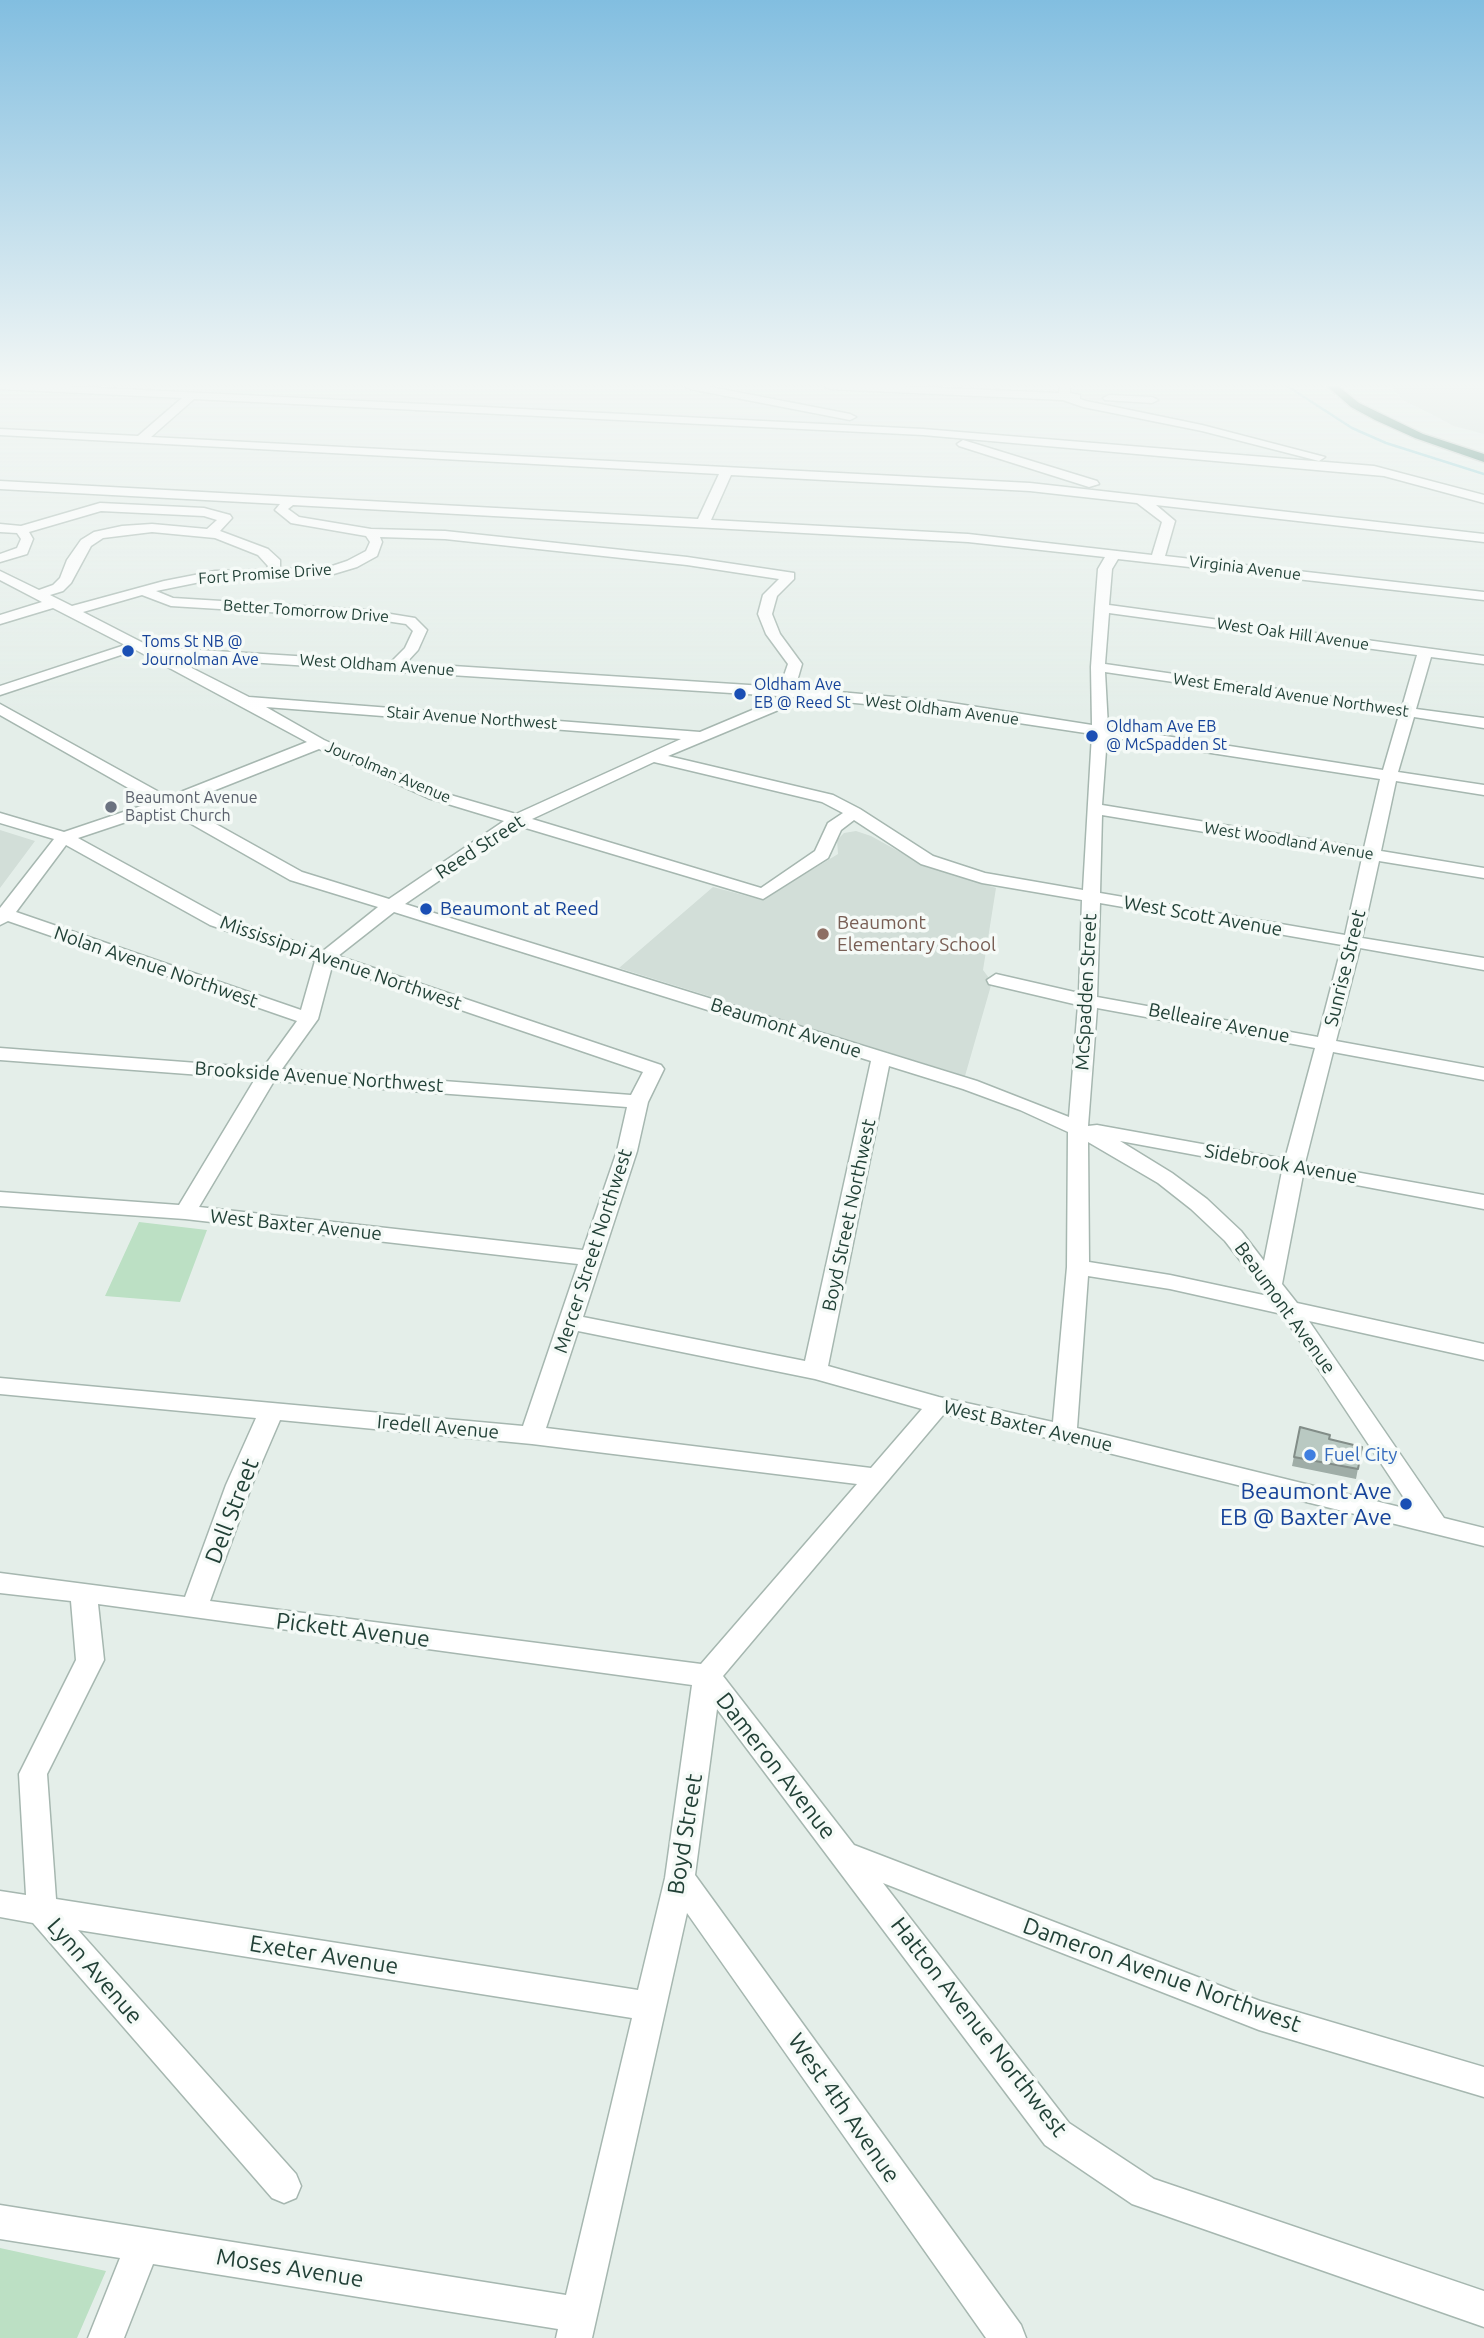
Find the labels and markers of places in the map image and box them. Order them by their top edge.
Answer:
place label: Toms St NB @ Journolman Ave [142,632,259,670]
marker: Toms St NB @ Journolman Ave [120,643,136,659]
place label: Oldham Ave EB @ Reed St [754,675,851,713]
marker: Oldham Ave EB @ Reed St [732,686,748,702]
place label: Oldham Ave EB @ McSpadden St [1106,717,1227,755]
marker: Oldham Ave EB @ McSpadden St [1084,728,1100,744]
place label: Beaumont Avenue Baptist Church [125,788,258,826]
marker: Beaumont Avenue Baptist Church [103,799,119,815]
place label: Beaumont at Reed [440,898,599,920]
marker: Beaumont at Reed [418,901,434,917]
place label: Beaumont Elementary School [837,912,996,956]
marker: Beaumont Elementary School [815,926,831,942]
place label: Fuel City [1324,1444,1397,1466]
marker: Fuel City [1302,1447,1318,1463]
place label: Beaumont Ave EB @ Baxter Ave [1220,1477,1392,1531]
marker: Beaumont Ave EB @ Baxter Ave [1398,1496,1414,1512]

